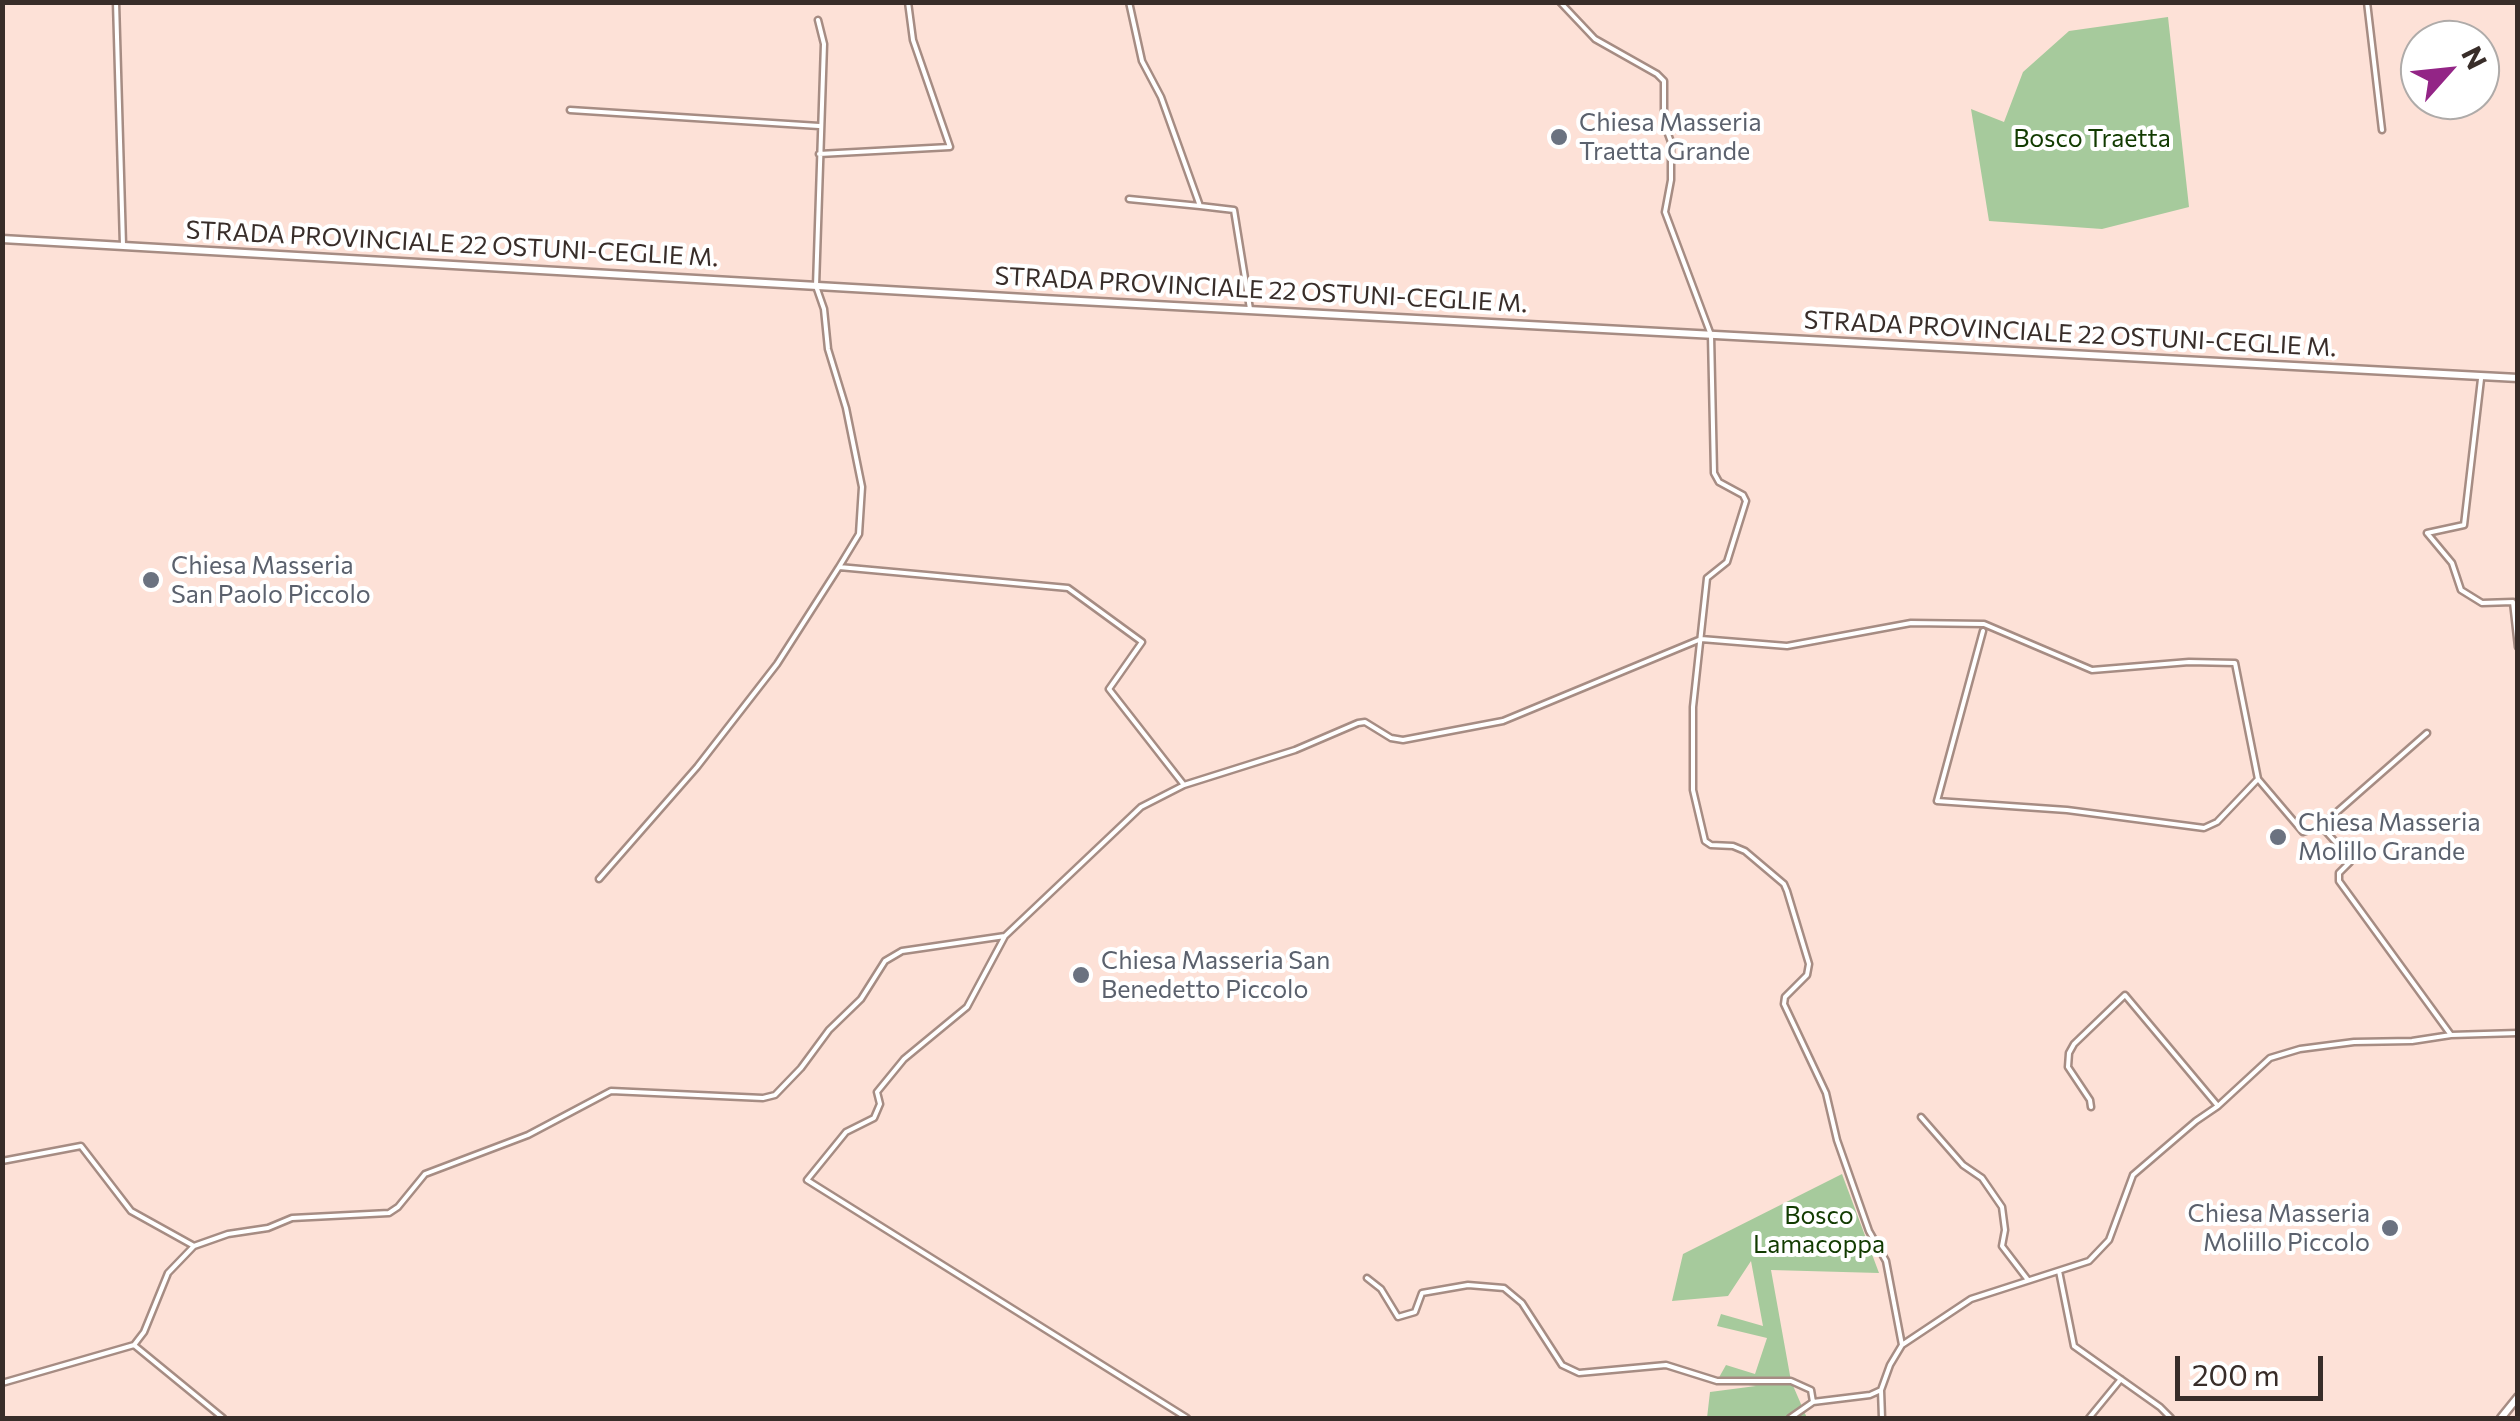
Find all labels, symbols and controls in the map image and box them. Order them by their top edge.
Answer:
north arrow [2400,20,2500,120]
text: N [2455,40,2495,74]
place label: Chiesa Masseria Traetta Grande [1579,108,1761,167]
park label: Bosco Traetta [2013,124,2171,154]
marker: Chiesa Masseria Traetta Grande [1548,126,1570,148]
street label: STRADA PROVINCIALE 22 OSTUNI-CEGLIE M. [185,215,719,273]
street label: STRADA PROVINCIALE 22 OSTUNI-CEGLIE M. [994,261,1528,319]
street label: STRADA PROVINCIALE 22 OSTUNI-CEGLIE M. [1803,305,2337,363]
place label: Chiesa Masseria San Paolo Piccolo [171,551,371,610]
marker: Chiesa Masseria San Paolo Piccolo [140,569,162,591]
place label: Chiesa Masseria Molillo Grande [2298,808,2480,867]
marker: Chiesa Masseria Molillo Grande [2267,826,2289,848]
place label: Chiesa Masseria San Benedetto Piccolo [1101,946,1330,1005]
marker: Chiesa Masseria San Benedetto Piccolo [1070,964,1092,986]
place label: Chiesa Masseria Molillo Piccolo [2188,1199,2370,1258]
park label: Bosco Lamacoppa [1753,1201,1885,1260]
marker: Chiesa Masseria Molillo Piccolo [2379,1217,2401,1239]
scale bar [2180,1336,2328,1398]
text: 200 m [2192,1355,2280,1392]

